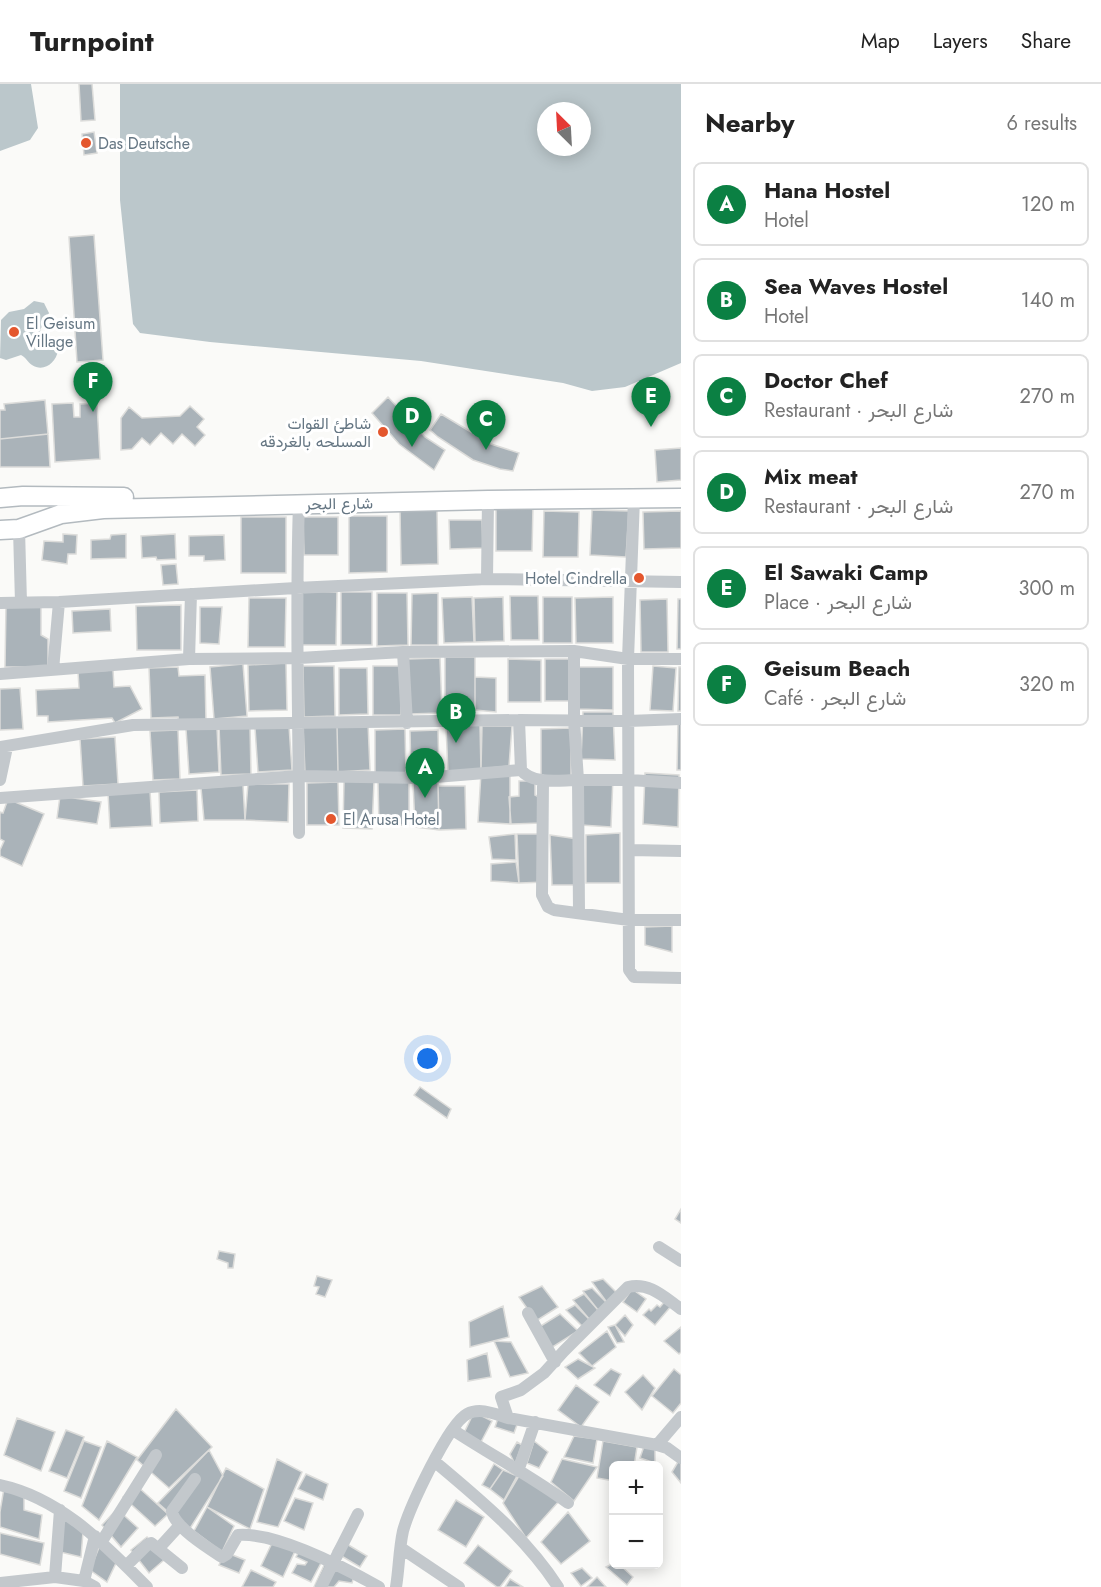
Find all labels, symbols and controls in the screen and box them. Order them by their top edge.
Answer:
text: Turnpoint [30,21,154,62]
text: Map [861,26,900,56]
text: Layers [933,26,988,56]
text: Share [1021,26,1071,56]
north arrow [537,102,591,156]
text: Nearby [705,104,794,142]
text: 6 results [1007,109,1077,138]
place label: Das Deutsche [98,132,190,155]
marker: Das Deutsche [79,136,93,150]
text: Hana Hostel [764,174,890,206]
text: A [719,190,734,219]
text: 120 m [1021,190,1075,219]
text: Hotel [764,206,809,235]
text: Sea Waves Hostel [764,270,948,302]
text: B [720,286,733,315]
text: 140 m [1021,286,1075,315]
text: Hotel [764,302,809,331]
place label: El Geisum Village [26,312,95,353]
marker: El Geisum Village [7,325,21,339]
pin: F [74,362,112,412]
text: Doctor Chef [764,364,888,396]
pin: E [632,378,670,427]
text: C [719,382,734,411]
text: 270 m [1020,382,1075,411]
text: Restaurant · شارع البحر [764,396,953,425]
pin: D [392,398,432,447]
pin: C [466,400,506,450]
place label: شاطئ القوات المسلحه بالغردقه [260,412,371,453]
marker: شاطئ القوات المسلحه بالغردقه [376,425,390,439]
text: Mix meat [764,460,857,492]
text: D [719,478,734,507]
text: 270 m [1020,478,1075,507]
street label: شارع البحر [304,491,373,516]
text: Restaurant · شارع البحر [764,492,953,521]
text: El Sawaki Camp [764,556,928,588]
place label: Hotel Cindrella [525,567,627,590]
marker: Hotel Cindrella [632,571,646,585]
text: E [720,574,733,603]
text: 300 m [1018,574,1075,603]
text: Place · شارع البحر [764,588,912,617]
text: Geisum Beach [764,652,910,684]
text: F [721,670,732,699]
text: 320 m [1019,670,1075,699]
text: Café · شارع البحر [764,684,906,713]
pin: B [436,694,476,743]
pin: A [406,748,444,798]
place label: El Arusa Hotel [343,808,440,831]
marker: El Arusa Hotel [324,812,338,826]
your location [413,1044,442,1073]
map controls [609,1461,663,1569]
button: + [609,1461,663,1515]
button: − [609,1515,663,1569]

